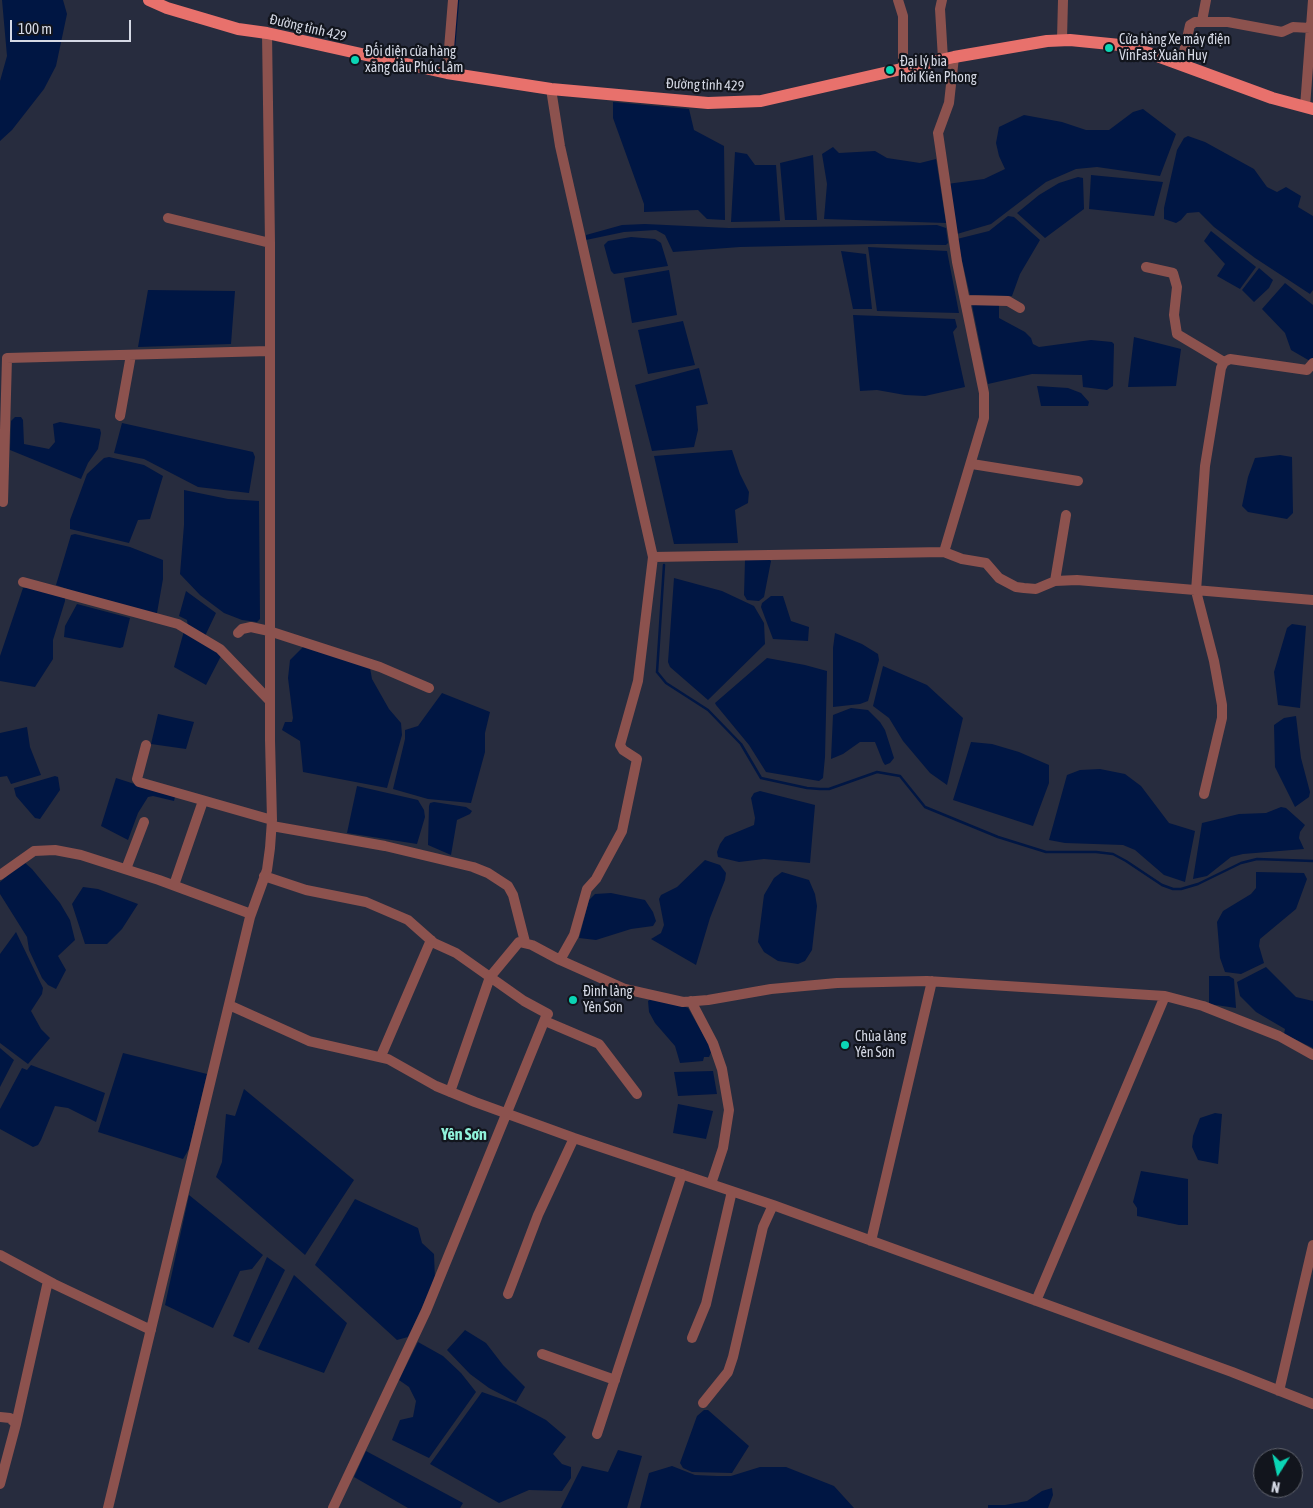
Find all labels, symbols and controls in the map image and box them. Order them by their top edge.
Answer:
scale bar [12,10,134,42]
street label: Đường tỉnh 429 [268,11,348,45]
text: 100 m [18,20,52,37]
place label: Cửa hàng Xe máy điện VinFast Xuân Huy [1119,32,1230,64]
marker: Cửa hàng Xe máy điện VinFast Xuân Huy [1103,42,1115,54]
place label: Đối diện cửa hàng xăng dầu Phúc Lâm [365,44,463,76]
marker: Đối diện cửa hàng xăng dầu Phúc Lâm [349,54,361,66]
place label: Đại lý bia hơi Kiên Phong [900,54,977,86]
marker: Đại lý bia hơi Kiên Phong [884,64,896,76]
street label: Đường tỉnh 429 [666,75,744,95]
place label: Đình làng Yên Sơn [583,984,633,1016]
marker: Đình làng Yên Sơn [567,994,579,1006]
place label: Chùa làng Yên Sơn [855,1029,906,1062]
marker: Chùa làng Yên Sơn [839,1039,851,1051]
district label: Yên Sơn [441,1125,487,1145]
north arrow [1253,1448,1303,1498]
text: N [1270,1478,1281,1495]

